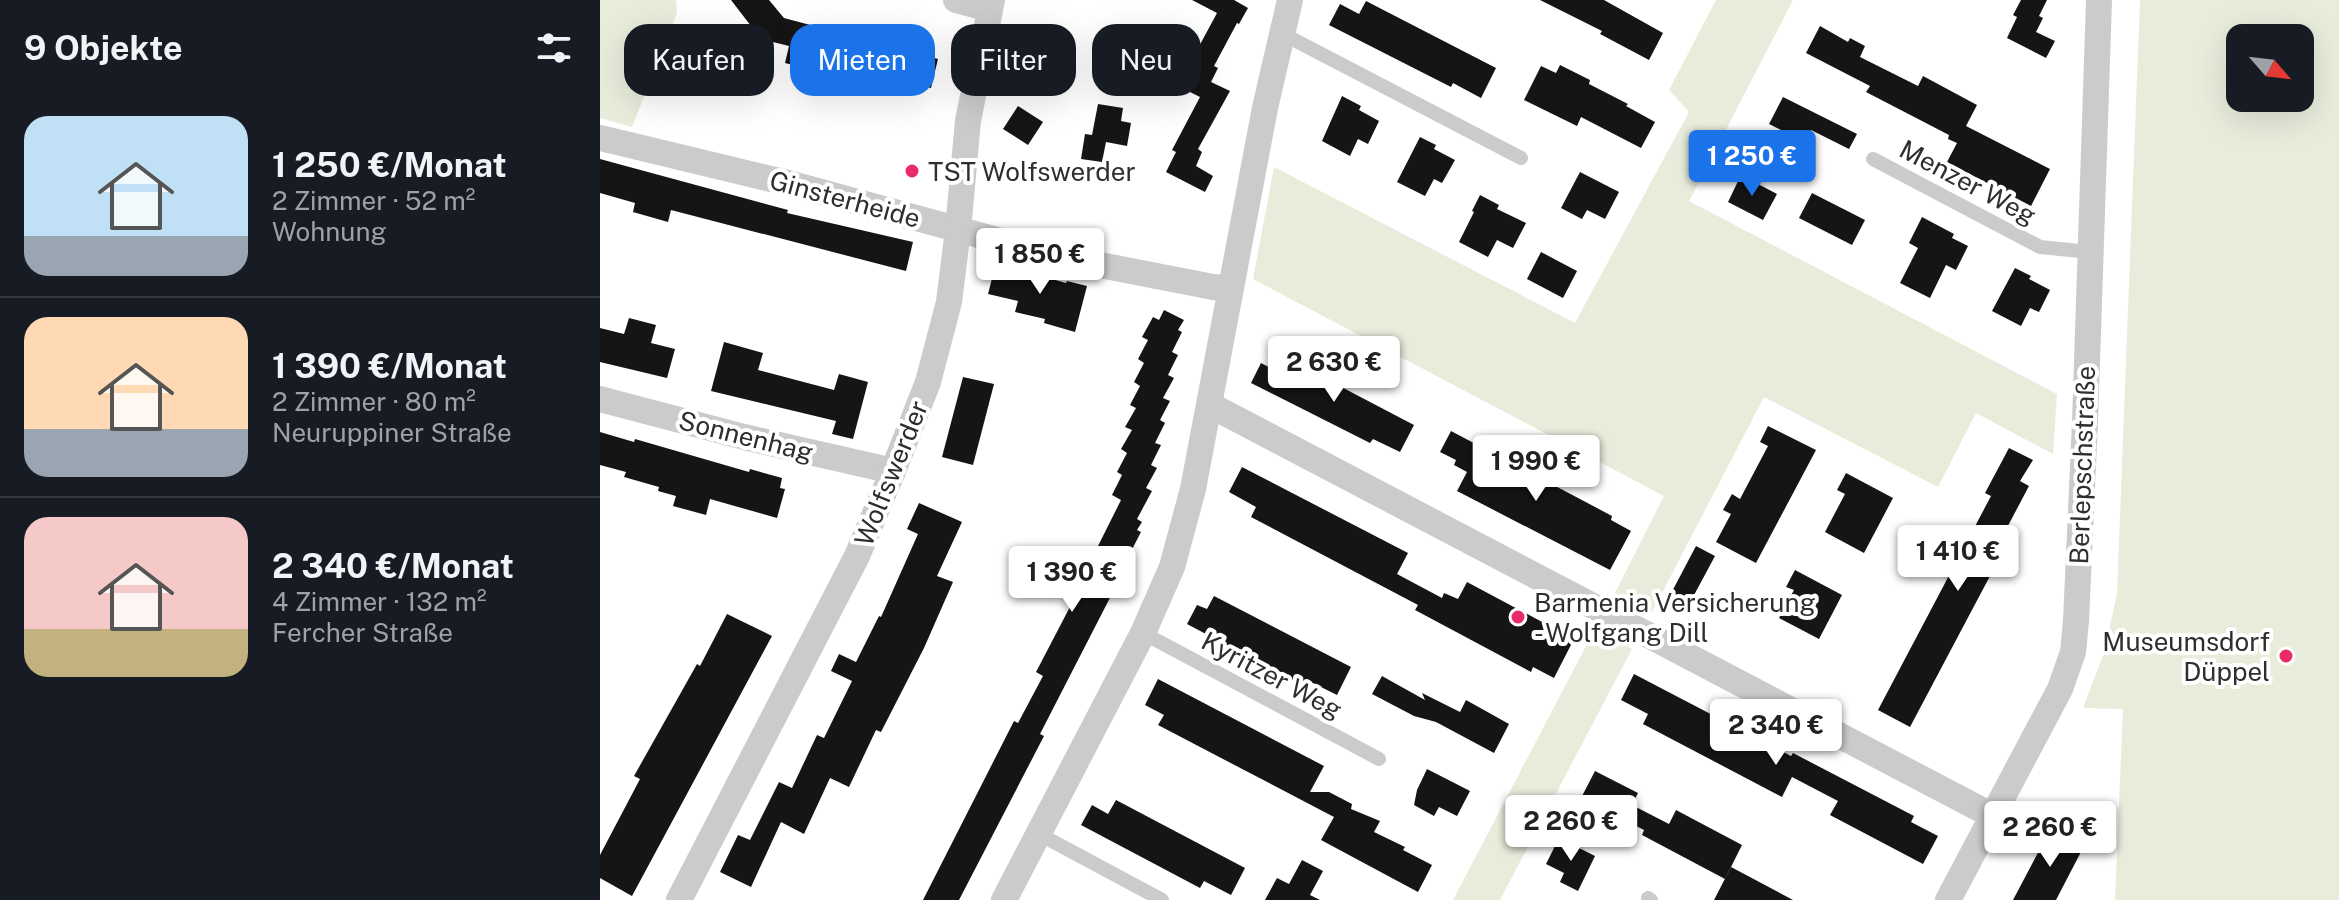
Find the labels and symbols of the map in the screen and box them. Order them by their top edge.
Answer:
north arrow [2226,24,2314,112]
pin: 1 250 € [1678,130,1826,198]
street label: Menzer Weg [1895,133,2041,231]
place label: TST Wolfswerder [928,156,1136,187]
marker: TST Wolfswerder [903,162,921,180]
street label: Ginsterheide [766,164,924,234]
pin: 1 850 € [966,228,1114,296]
pin: 2 630 € [1260,336,1408,404]
street label: Berlepschstraße [2063,365,2101,565]
street label: Wolfswerder [848,396,934,550]
street label: Sonnenhag [676,404,816,468]
pin: 1 990 € [1462,435,1610,503]
pin: 1 410 € [1884,525,2032,593]
pin: 1 390 € [998,546,1146,614]
place label: Barmenia Versicherung - Wolfgang Dill [1534,587,1816,648]
marker: Barmenia Versicherung - Wolfgang Dill [1509,608,1527,626]
street label: Kyritzer Weg [1196,625,1348,725]
place label: Museumsdorf Düppel [2102,626,2270,687]
marker: Museumsdorf Düppel [2277,647,2295,665]
pin: 2 340 € [1702,699,1850,767]
pin: 2 260 € [1497,795,1645,863]
pin: 2 260 € [1976,801,2124,869]

